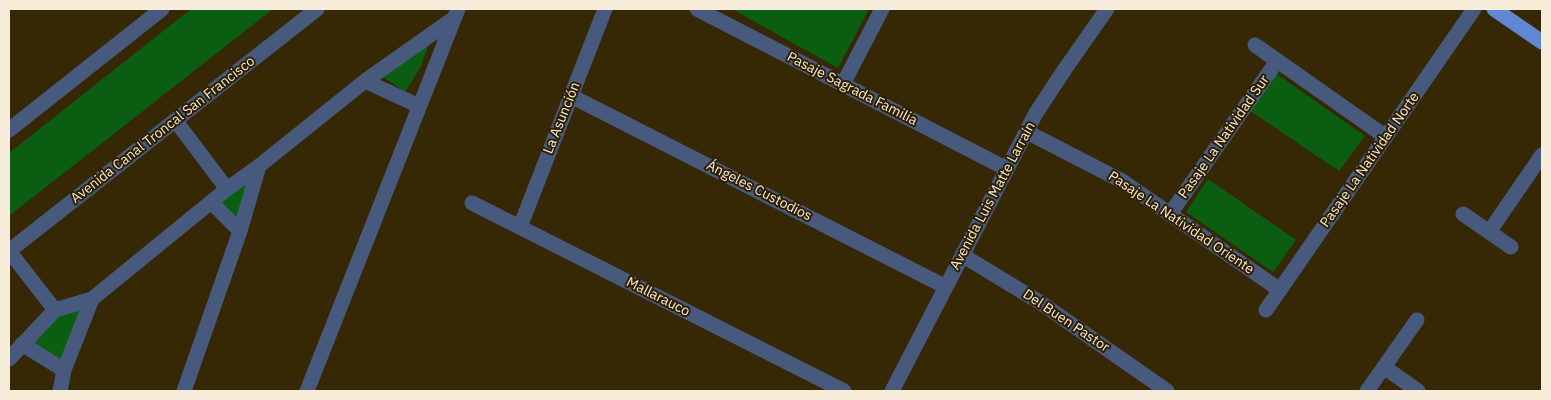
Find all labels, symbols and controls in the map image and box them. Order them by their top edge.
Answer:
street label: Pasaje Sagrada Familia [784,49,920,129]
street label: Avenida Canal Troncal San Francisco [68,53,258,207]
street label: Pasaje La Natividad Sur [1175,72,1273,202]
street label: La Asunción [540,80,584,156]
street label: Pasaje La Natividad Norte [1317,89,1423,231]
street label: Avenida Luis Matte Larraín [947,119,1039,273]
street label: Ángeles Custodios [704,157,814,225]
street label: Pasaje La Natividad Oriente [1105,168,1257,278]
street label: Mallarauco [623,274,693,320]
street label: Del Buen Pastor [1020,286,1112,356]

